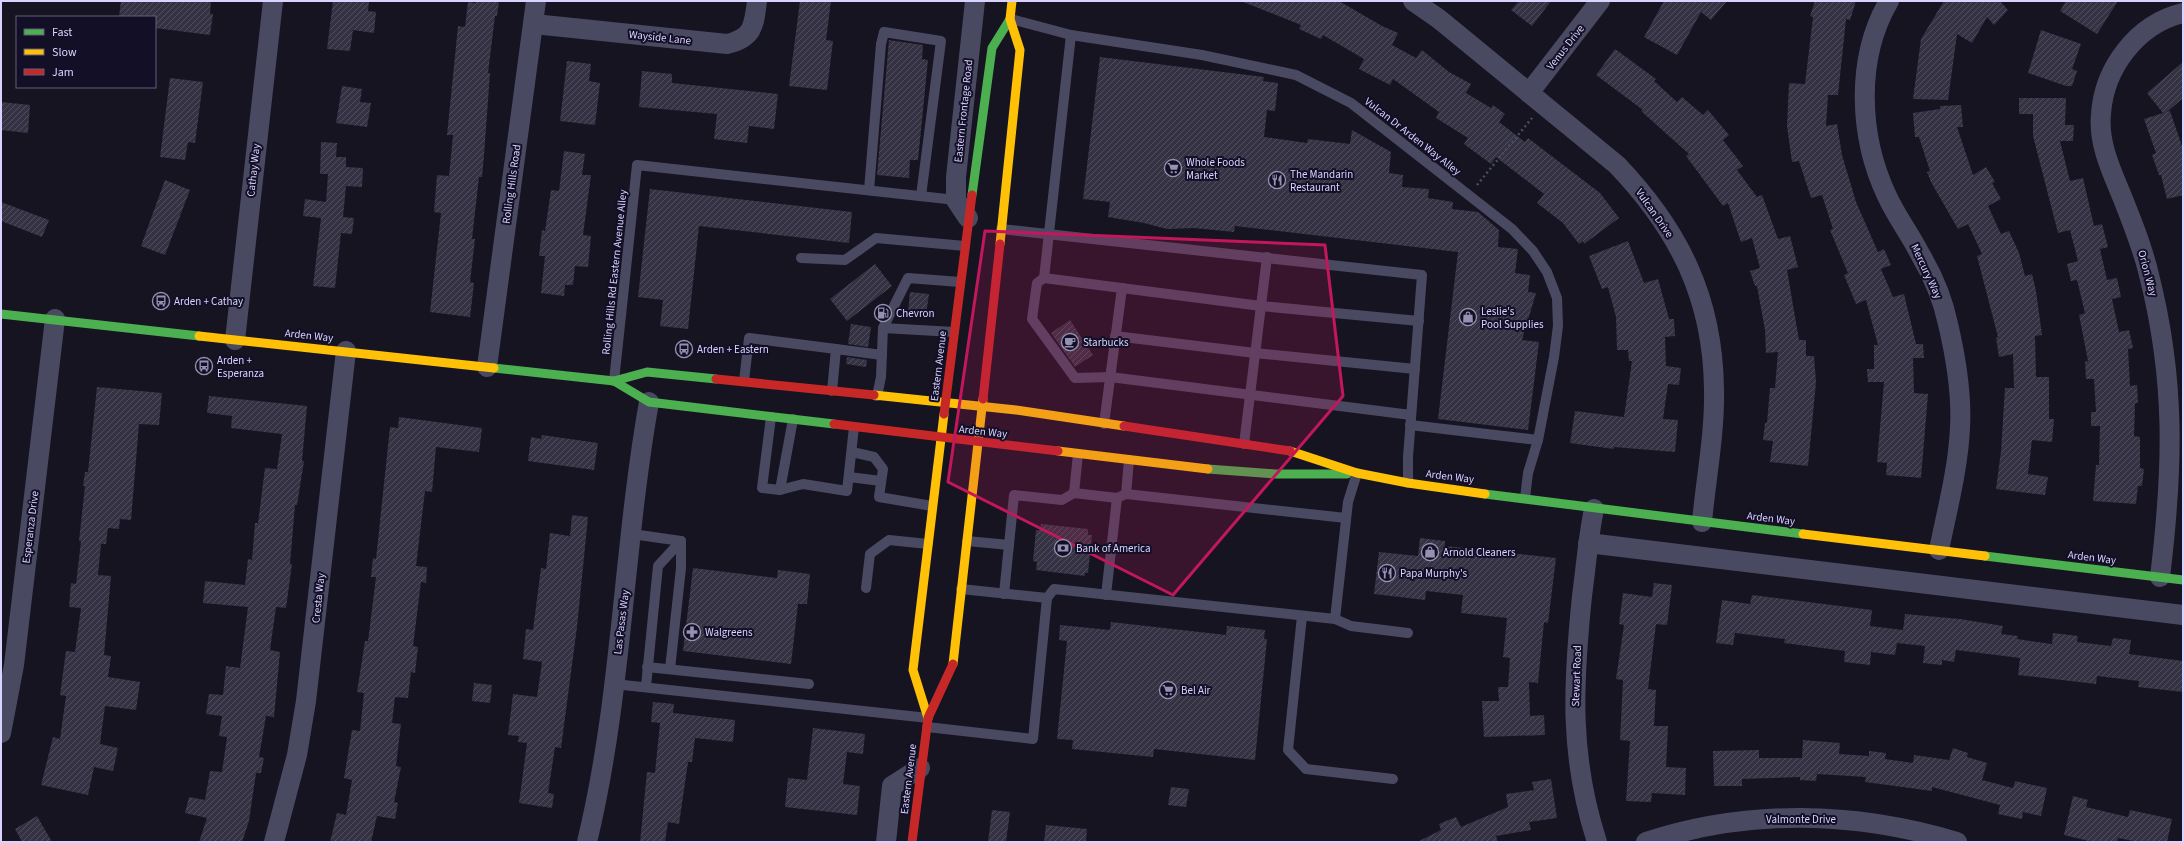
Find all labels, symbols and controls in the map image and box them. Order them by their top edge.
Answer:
legend [16,16,156,88]
street label: Venus Drive [1543,21,1588,73]
text: Fast [52,24,72,41]
street label: Wayside Lane [628,27,692,48]
text: Slow [52,44,77,61]
street label: Eastern Frontage Road [951,59,976,163]
text: Jam [52,64,74,81]
street label: Vulcan Dr Arden Way Alley [1361,94,1464,179]
street label: Cathay Way [243,143,264,197]
street label: Rolling Hills Road [498,143,524,225]
place label: Whole Foods Market [1186,155,1245,183]
supermarket icon: Whole Foods Market [1163,158,1183,178]
place label: The Mandarin Restaurant [1290,167,1353,195]
restaurant icon: The Mandarin Restaurant [1267,170,1287,190]
street label: Vulcan Drive [1632,186,1677,241]
street label: Rolling Hills Rd Eastern Avenue Alley [598,189,631,355]
street label: Mercury Way [1907,241,1946,301]
street label: Orion Way [2134,248,2161,298]
bus stop icon: Arden + Cathay [151,291,171,311]
place label: Arden + Cathay [174,294,243,309]
fuel station icon: Chevron [873,303,893,323]
place label: Leslie's Pool Supplies [1481,304,1544,332]
place label: Chevron [896,306,935,321]
shop icon: Leslie's Pool Supplies [1458,307,1478,327]
street label: Arden Way [284,325,334,345]
street label: Eastern Avenue [927,330,950,402]
cafe icon: Starbucks [1060,332,1080,352]
place label: Starbucks [1083,335,1129,350]
bus stop icon: Arden + Eastern [674,339,694,359]
place label: Arden + Eastern [697,342,769,357]
place label: Arden + Esperanza [217,353,264,381]
bus stop icon: Arden + Esperanza [194,356,214,376]
street label: Arden Way [958,421,1008,441]
street label: Arden Way [1425,466,1475,487]
street label: Esperanza Drive [19,489,42,564]
street label: Arden Way [1746,508,1796,529]
bank icon: Bank of America [1053,538,1073,558]
place label: Bank of America [1076,541,1151,556]
shop icon: Arnold Cleaners [1420,542,1440,562]
place label: Arnold Cleaners [1443,545,1516,560]
street label: Arden Way [2067,547,2117,568]
restaurant icon: Papa Murphy's [1377,563,1397,583]
place label: Papa Murphy's [1400,566,1468,581]
street label: Cresta Way [308,572,329,624]
street label: Las Pasas Way [610,589,633,655]
pharmacy icon: Walgreens [682,622,702,642]
place label: Walgreens [705,625,753,640]
street label: Stewart Road [1568,645,1585,707]
supermarket icon: Bel Air [1158,680,1178,700]
place label: Bel Air [1181,683,1211,698]
street label: Eastern Avenue [897,743,920,815]
street label: Valmonte Drive [1766,812,1837,827]

